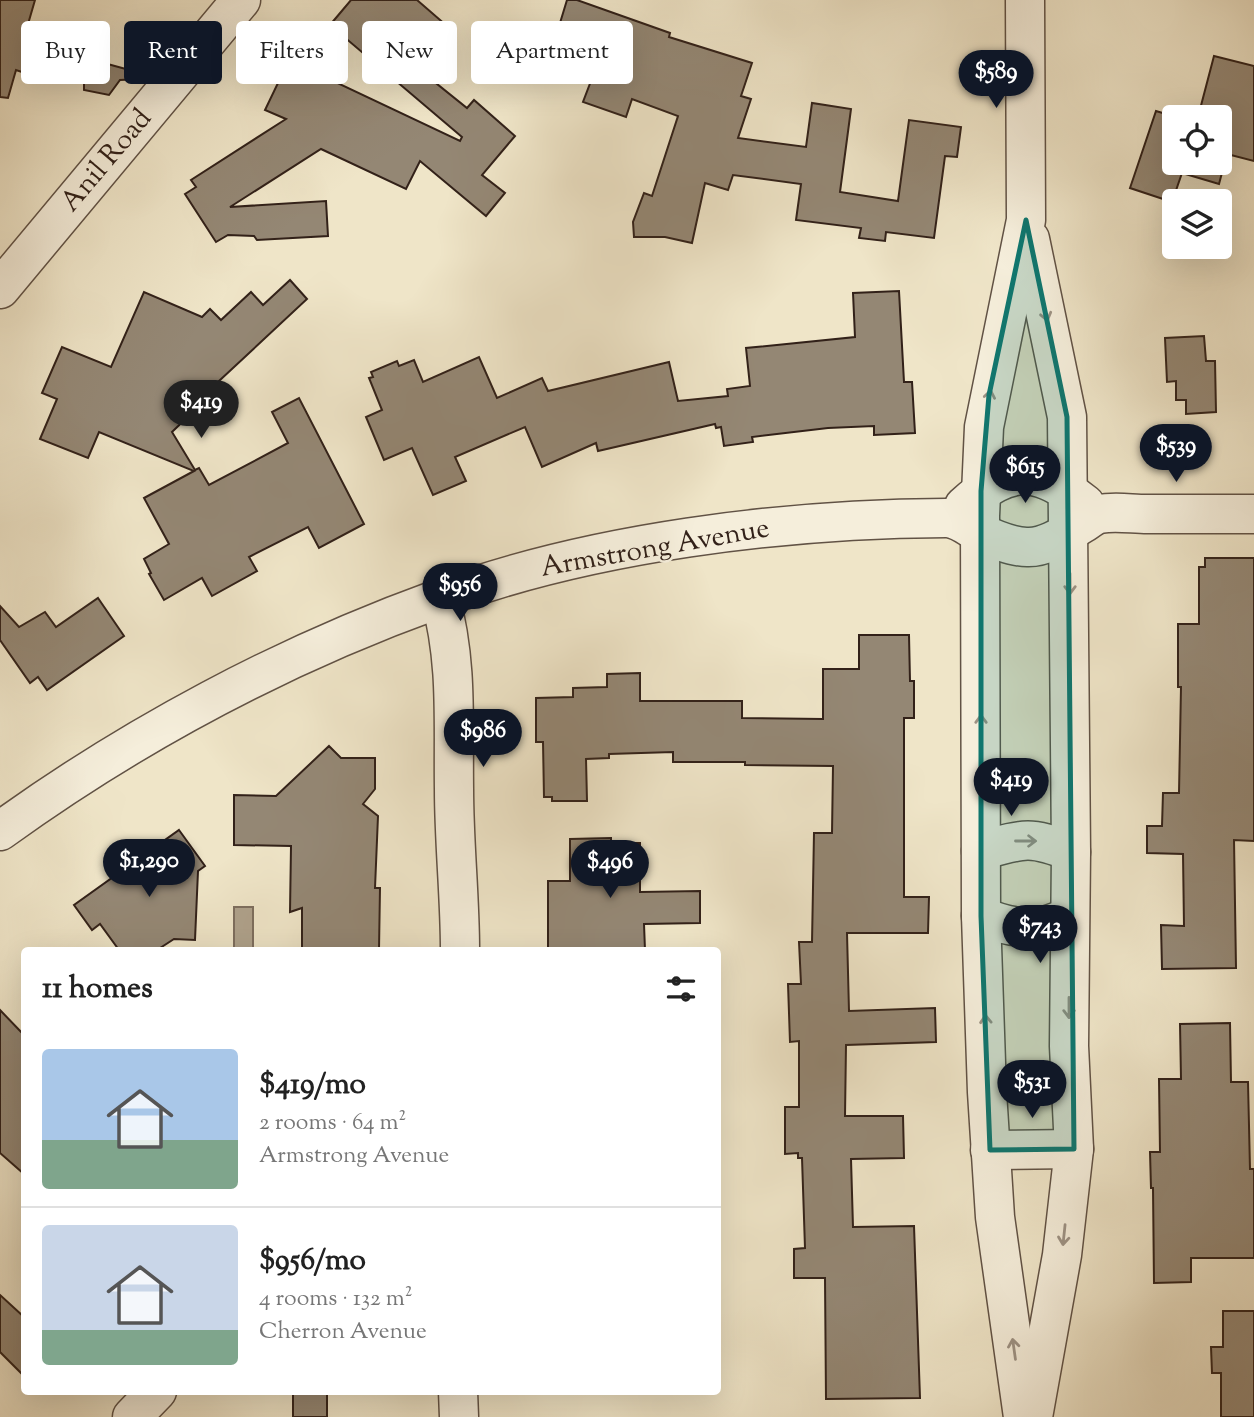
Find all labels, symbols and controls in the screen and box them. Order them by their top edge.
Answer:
chip: Buy [21,21,110,84]
chip: Rent [124,21,222,84]
chip: Filters [236,21,348,84]
chip: New [362,21,457,84]
chip: Apartment [471,21,633,84]
pin: $589 [955,50,1037,110]
text: $589 [975,56,1017,89]
street label: Anil Road [52,101,162,221]
map controls [1162,105,1232,259]
button: locate [1162,105,1232,175]
button: layers [1162,189,1232,259]
one-way arrow [1039,299,1052,322]
pin: $419 [160,380,242,440]
text: $419 [180,386,222,419]
one-way arrow [983,389,996,412]
pin: $539 [1135,424,1217,484]
text: $539 [1156,430,1196,463]
pin: $615 [984,446,1066,505]
text: $615 [1005,451,1045,484]
street label: Armstrong Avenue [537,509,773,589]
pin: $956 [419,564,501,623]
text: $956 [439,569,481,602]
one-way arrow [1063,572,1076,595]
pin: $986 [442,710,524,769]
one-way arrow [974,713,988,736]
text: $986 [460,715,506,748]
pin: $419 [970,758,1052,818]
text: $419 [990,764,1032,797]
one-way arrow [1014,834,1037,848]
pin: $1,290 [92,839,206,899]
pin: $496 [569,841,651,900]
text: $1,290 [119,845,179,878]
text: $496 [587,846,633,879]
pin: $743 [999,906,1081,965]
text: $743 [1018,911,1062,944]
text: 11 homes [42,968,153,1011]
icon: filters [662,970,700,1008]
one-way arrow [1062,996,1076,1019]
one-way arrow [979,1014,992,1037]
pin: $531 [991,1060,1073,1120]
text: $419/mo [259,1064,366,1107]
text: $531 [1013,1066,1051,1099]
icon: home [98,1077,182,1161]
text: 2 rooms · 64 m² [259,1107,406,1140]
text: Armstrong Avenue [259,1140,449,1173]
one-way arrow [1058,1223,1071,1245]
text: $956/mo [259,1240,366,1283]
icon: home [98,1253,182,1337]
text: 4 rooms · 132 m² [259,1283,412,1316]
text: Cherron Avenue [259,1316,427,1349]
one-way arrow [1007,1338,1020,1361]

